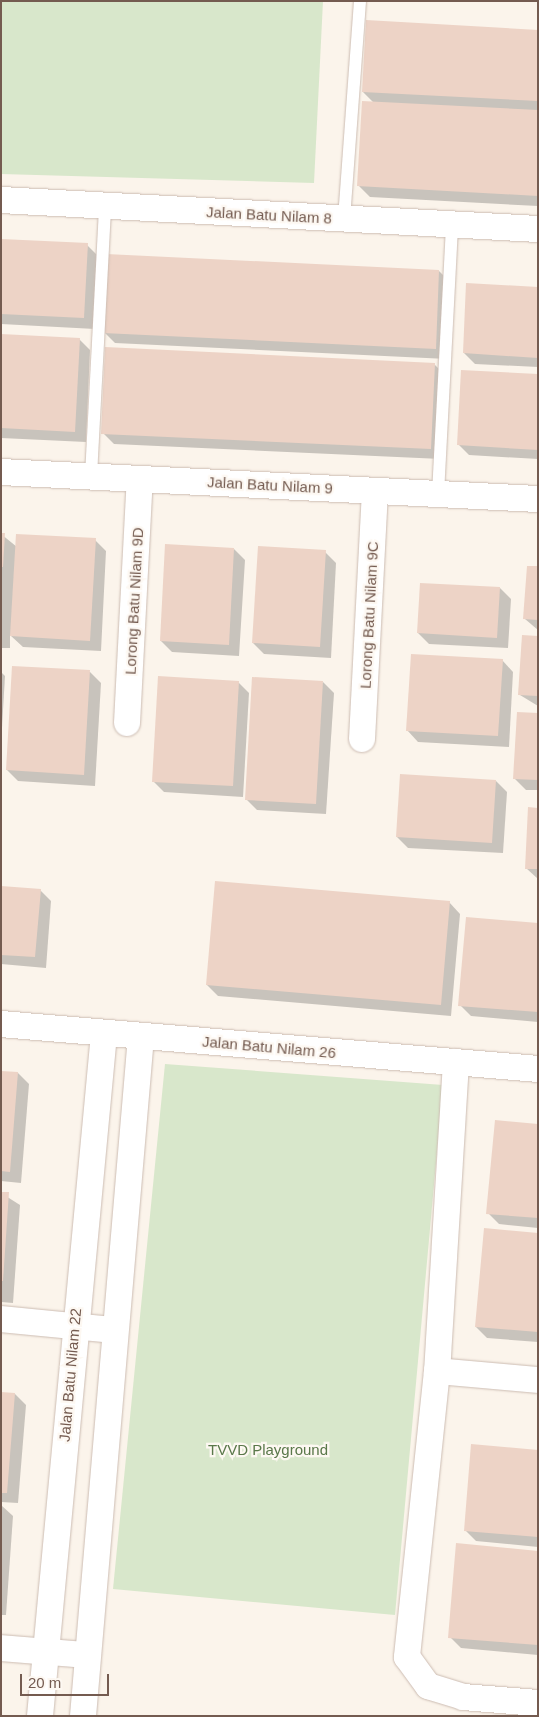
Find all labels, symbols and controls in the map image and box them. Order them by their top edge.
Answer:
street label: Jalan Batu Nilam 8 [206,203,332,227]
street label: Jalan Batu Nilam 9 [207,473,333,497]
street label: Lorong Batu Nilam 9D [121,527,147,675]
street label: Lorong Batu Nilam 9C [356,541,382,689]
street label: Jalan Batu Nilam 26 [201,1032,337,1062]
street label: Jalan Batu Nilam 22 [55,1307,85,1443]
park label: TVVD Playground [208,1441,328,1459]
scale bar [22,1664,111,1696]
text: 20 m [28,1674,61,1691]

